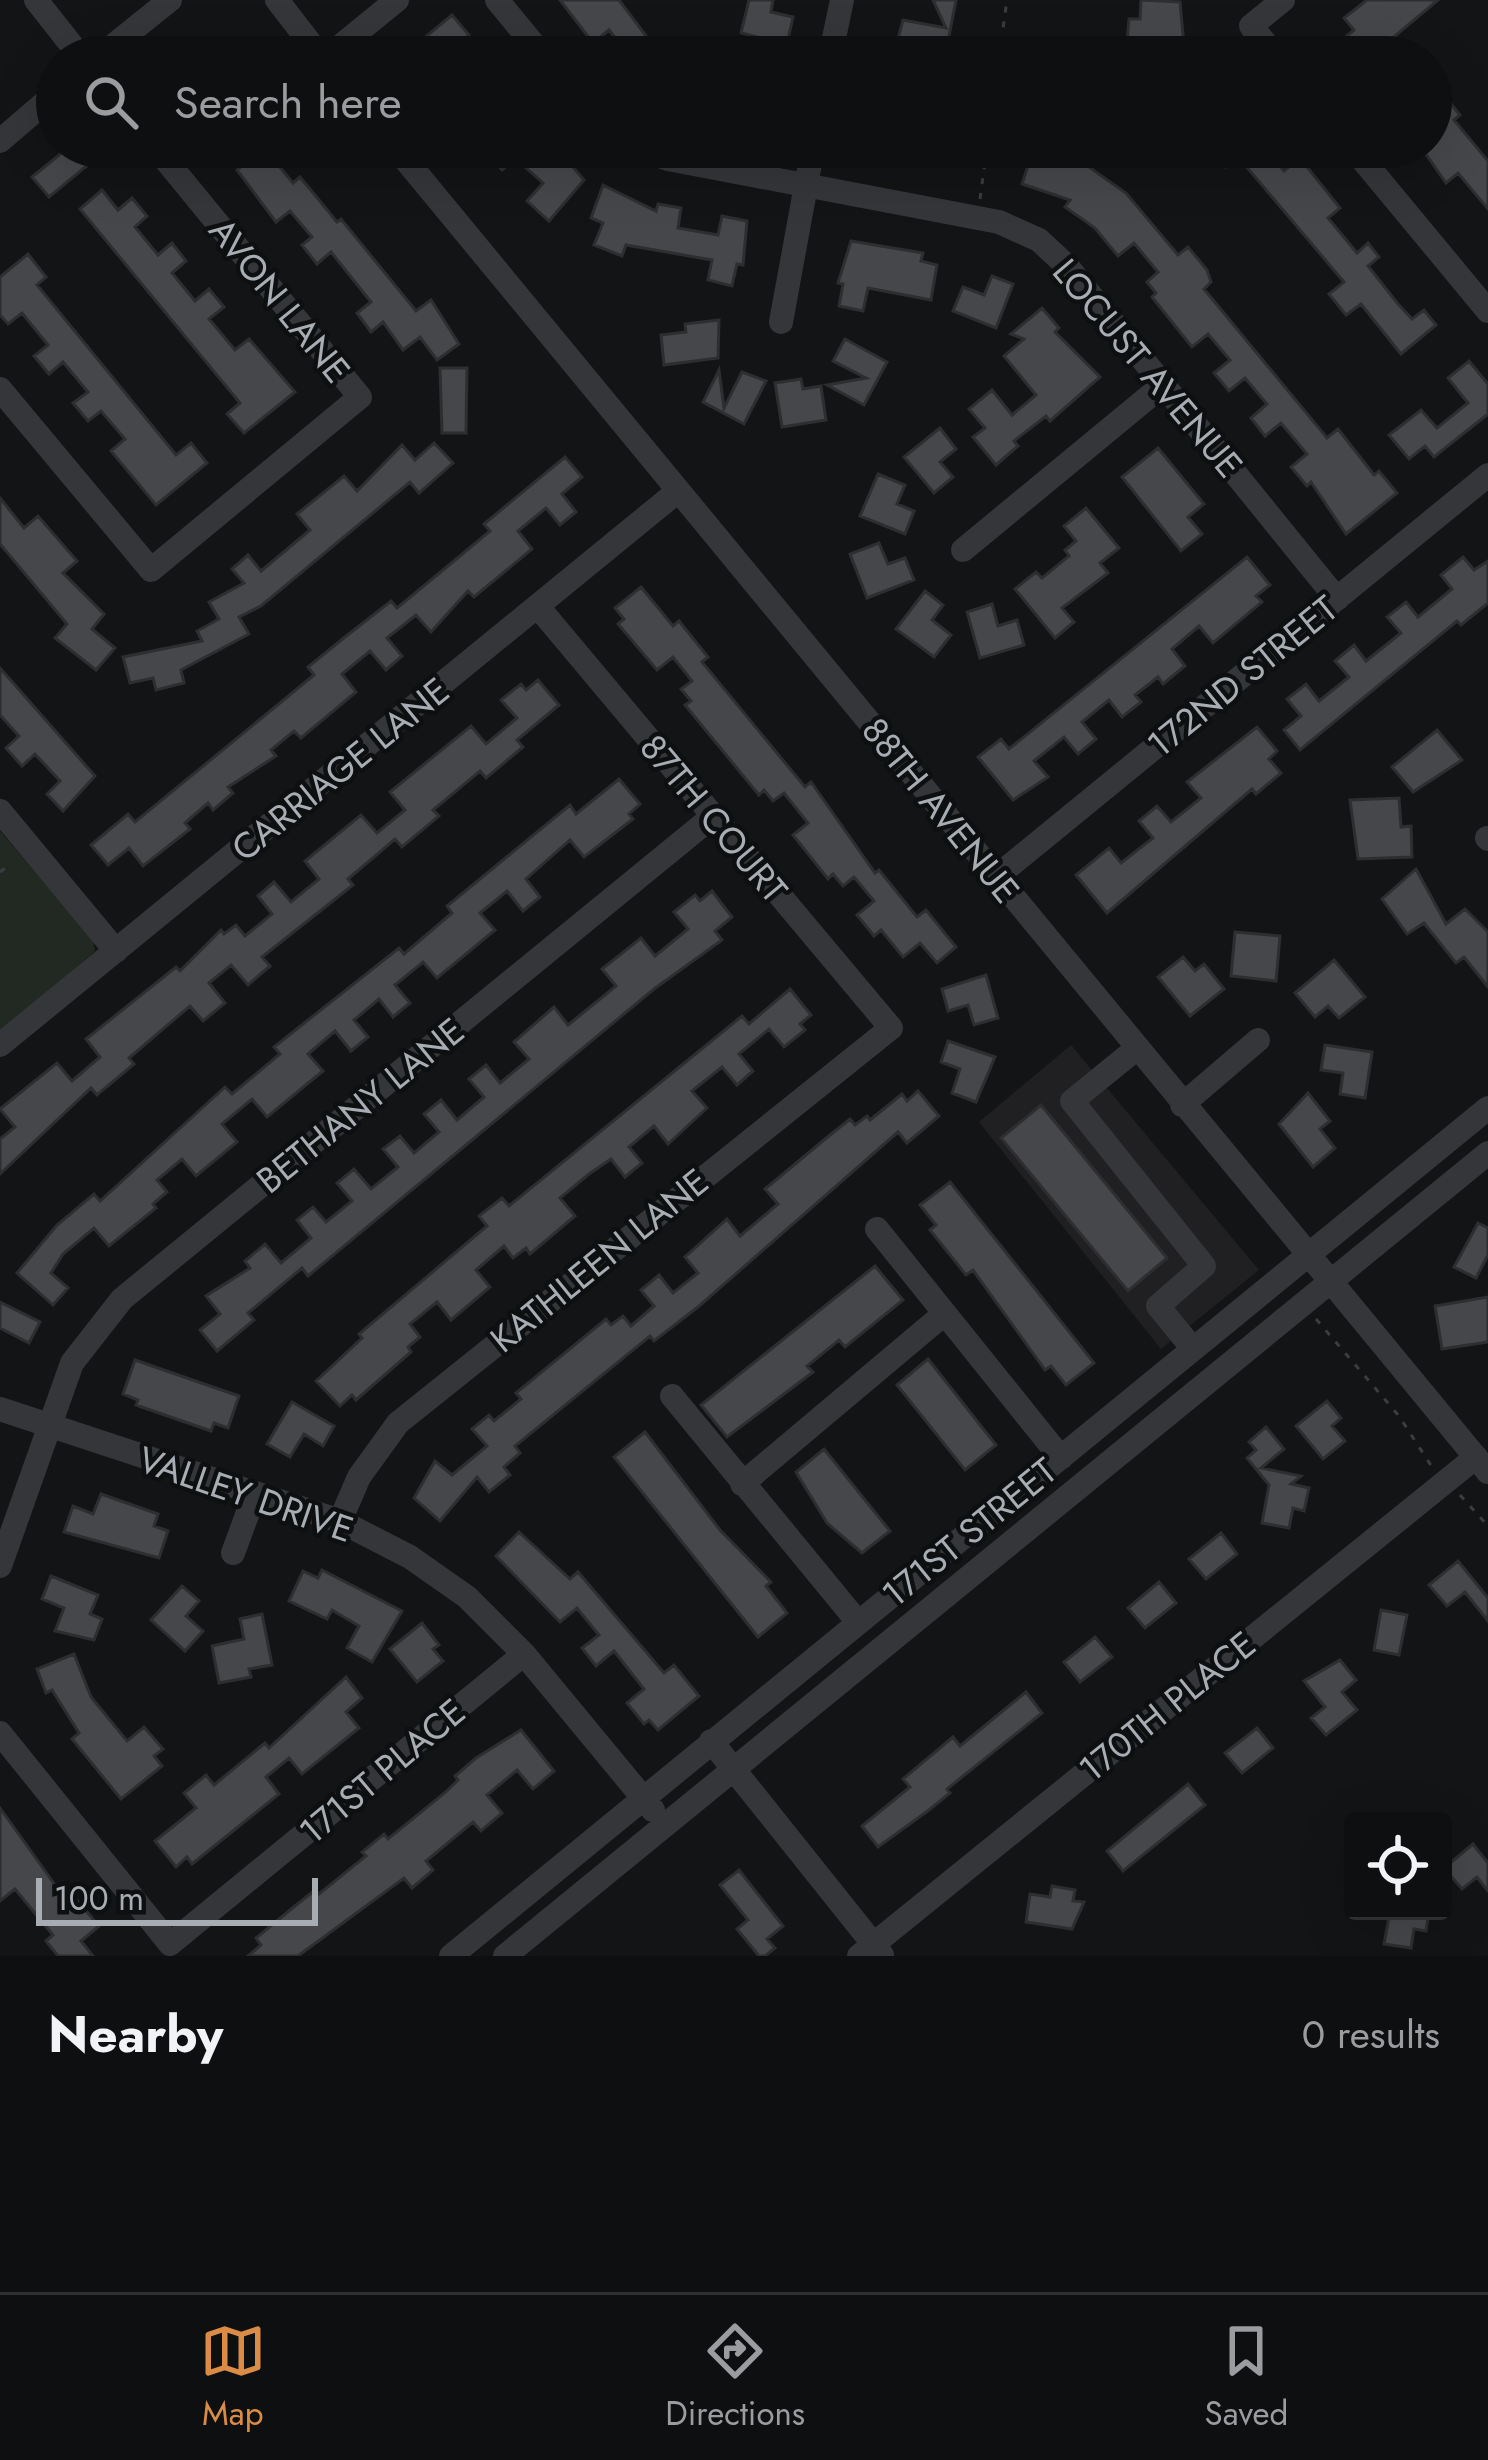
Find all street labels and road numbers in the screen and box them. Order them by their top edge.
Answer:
street label: AVON LANE [197,206,363,394]
street label: LOCUST AVENUE [1041,247,1255,489]
street label: 172ND STREET [1136,583,1349,769]
street label: CARRIAGE LANE [220,665,460,873]
street label: 88TH AVENUE [850,706,1032,914]
street label: 87TH COURT [628,723,800,914]
street label: BETHANY LANE [245,1005,475,1205]
street label: KATHLEEN LANE [479,1156,719,1364]
street label: VALLEY DRIVE [132,1433,360,1555]
street label: 171ST STREET [870,1445,1068,1619]
street label: 170TH PLACE [1067,1618,1267,1794]
street label: 171ST PLACE [288,1686,476,1856]

